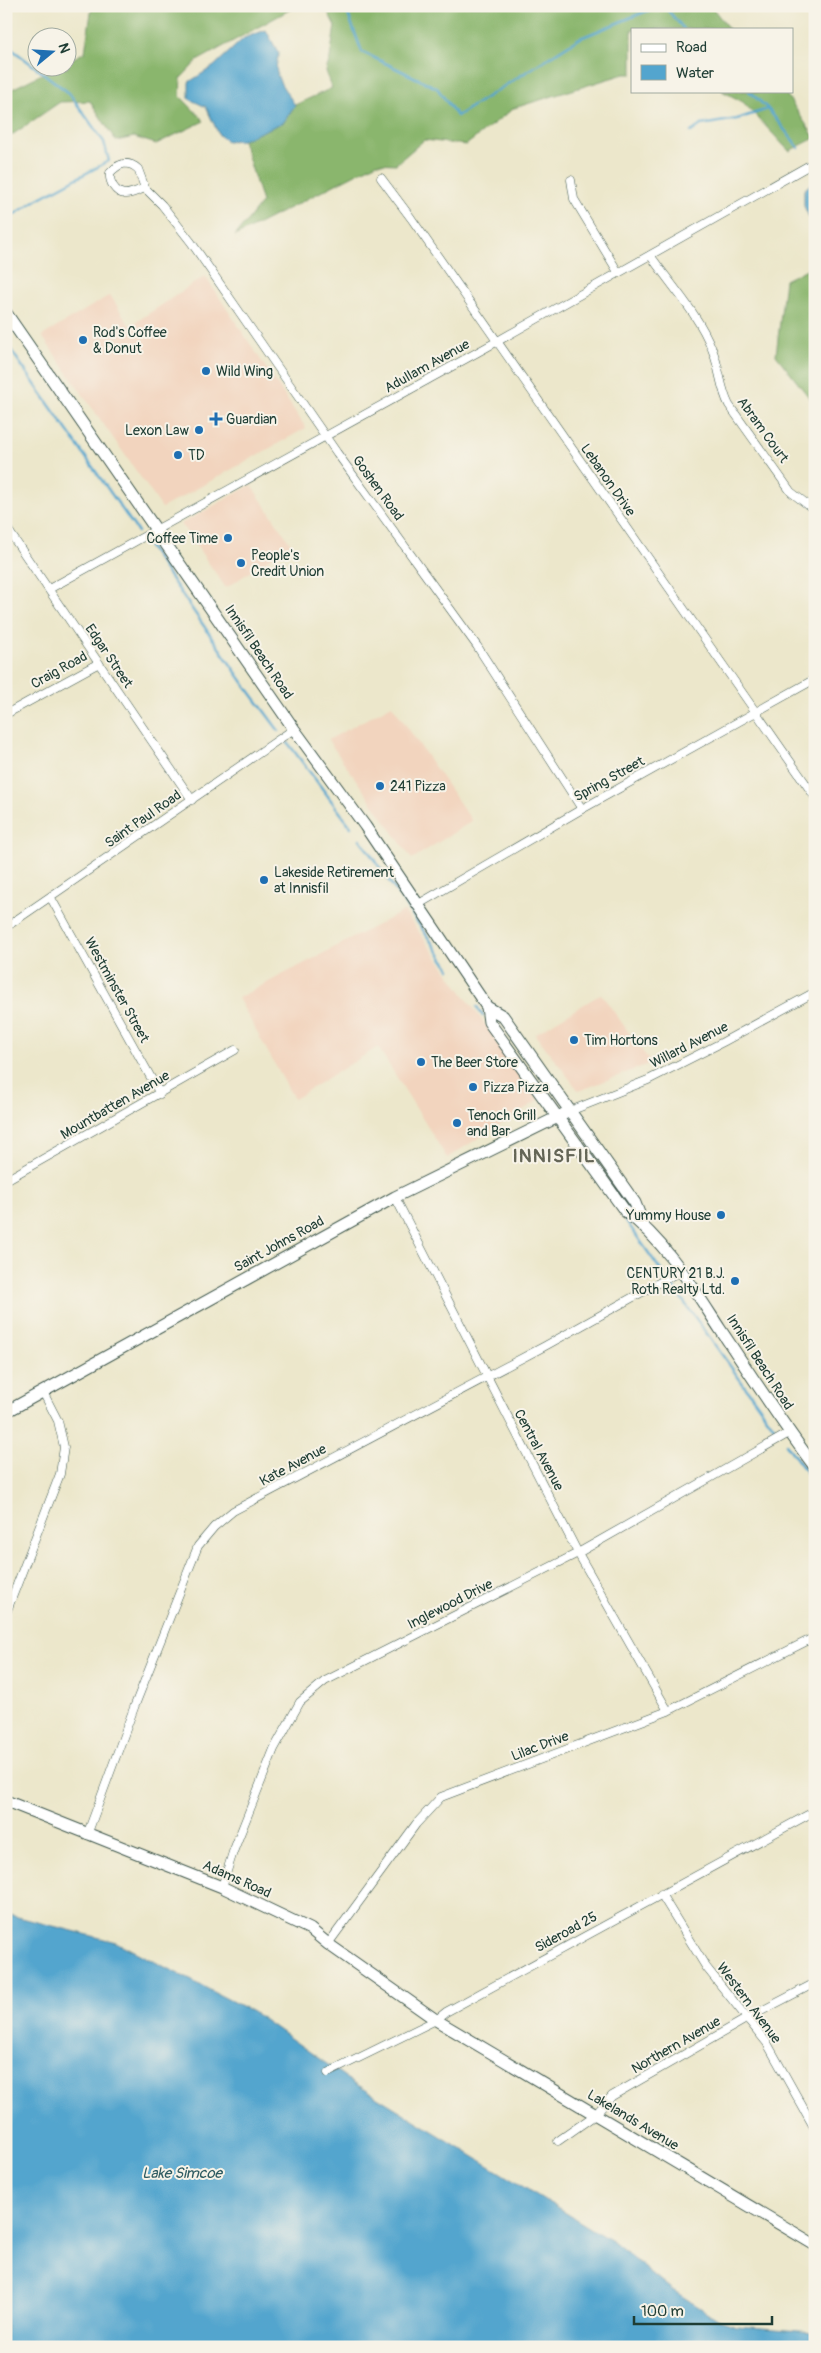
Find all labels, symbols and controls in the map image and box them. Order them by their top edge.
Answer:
north arrow [28,28,78,78]
legend [631,28,794,92]
text: Road [676,38,707,57]
text: N [54,41,73,55]
text: Water [676,64,715,83]
place label: Rod's Coffee & Donut [93,324,167,357]
marker: Rod's Coffee & Donut [77,334,89,346]
street label: Adullam Avenue [381,336,473,396]
place label: Wild Wing [216,363,273,380]
marker: Wild Wing [200,365,212,377]
street label: Abram Court [734,394,793,466]
place label: Guardian [226,411,277,428]
marker: Guardian [210,413,222,425]
place label: Lexon Law [125,422,190,439]
marker: Lexon Law [193,424,205,436]
street label: Lebanon Drive [577,441,639,519]
place label: TD [188,447,205,464]
marker: TD [172,449,184,461]
street label: Goshen Road [349,452,407,524]
place label: Coffee Time [147,530,218,547]
marker: Coffee Time [222,532,234,544]
place label: People's Credit Union [251,547,324,580]
marker: People's Credit Union [235,557,247,569]
street label: Innisfil Beach Road [221,602,297,703]
street label: Edgar Street [81,621,137,692]
street label: Craig Road [28,648,90,692]
street label: Spring Street [571,752,648,805]
place label: 241 Pizza [390,778,446,795]
marker: 241 Pizza [374,780,386,792]
street label: Saint Paul Road [102,786,185,852]
place label: Lakeside Retirement at Innisfil [274,864,394,897]
marker: Lakeside Retirement at Innisfil [258,874,270,886]
street label: Westminster Street [81,934,153,1046]
street label: Willard Avenue [647,1018,731,1072]
place label: Tim Hortons [584,1032,658,1049]
marker: Tim Hortons [568,1034,580,1046]
place label: The Beer Store [431,1054,518,1071]
marker: The Beer Store [415,1056,427,1068]
street label: Mountbatten Avenue [58,1067,173,1143]
place label: Pizza Pizza [483,1079,549,1096]
marker: Pizza Pizza [467,1081,479,1093]
place label: Tenoch Grill and Bar [467,1107,536,1140]
marker: Tenoch Grill and Bar [451,1117,463,1129]
district label: INNISFIL [513,1144,596,1168]
place label: Yummy House [625,1207,711,1224]
marker: Yummy House [715,1209,727,1221]
street label: Saint Johns Road [231,1212,327,1276]
place label: CENTURY 21 B.J. Roth Realty Ltd. [627,1265,725,1298]
marker: CENTURY 21 B.J. Roth Realty Ltd. [729,1275,741,1287]
street label: Innisfil Beach Road [723,1311,797,1413]
street label: Central Avenue [510,1406,568,1494]
street label: Kate Avenue [257,1440,329,1490]
street label: Inglewood Drive [405,1575,496,1633]
street label: Lilac Drive [509,1727,571,1765]
street label: Adams Road [200,1856,274,1902]
street label: Sideroad 25 [532,1908,600,1956]
street label: Western Avenue [713,1959,785,2047]
street label: Northern Avenue [628,2013,724,2077]
street label: Lakelands Avenue [584,2086,682,2154]
water label: Lake Simcoe [142,2164,223,2183]
scale bar [634,2293,771,2325]
text: 100 m [641,2302,684,2321]

